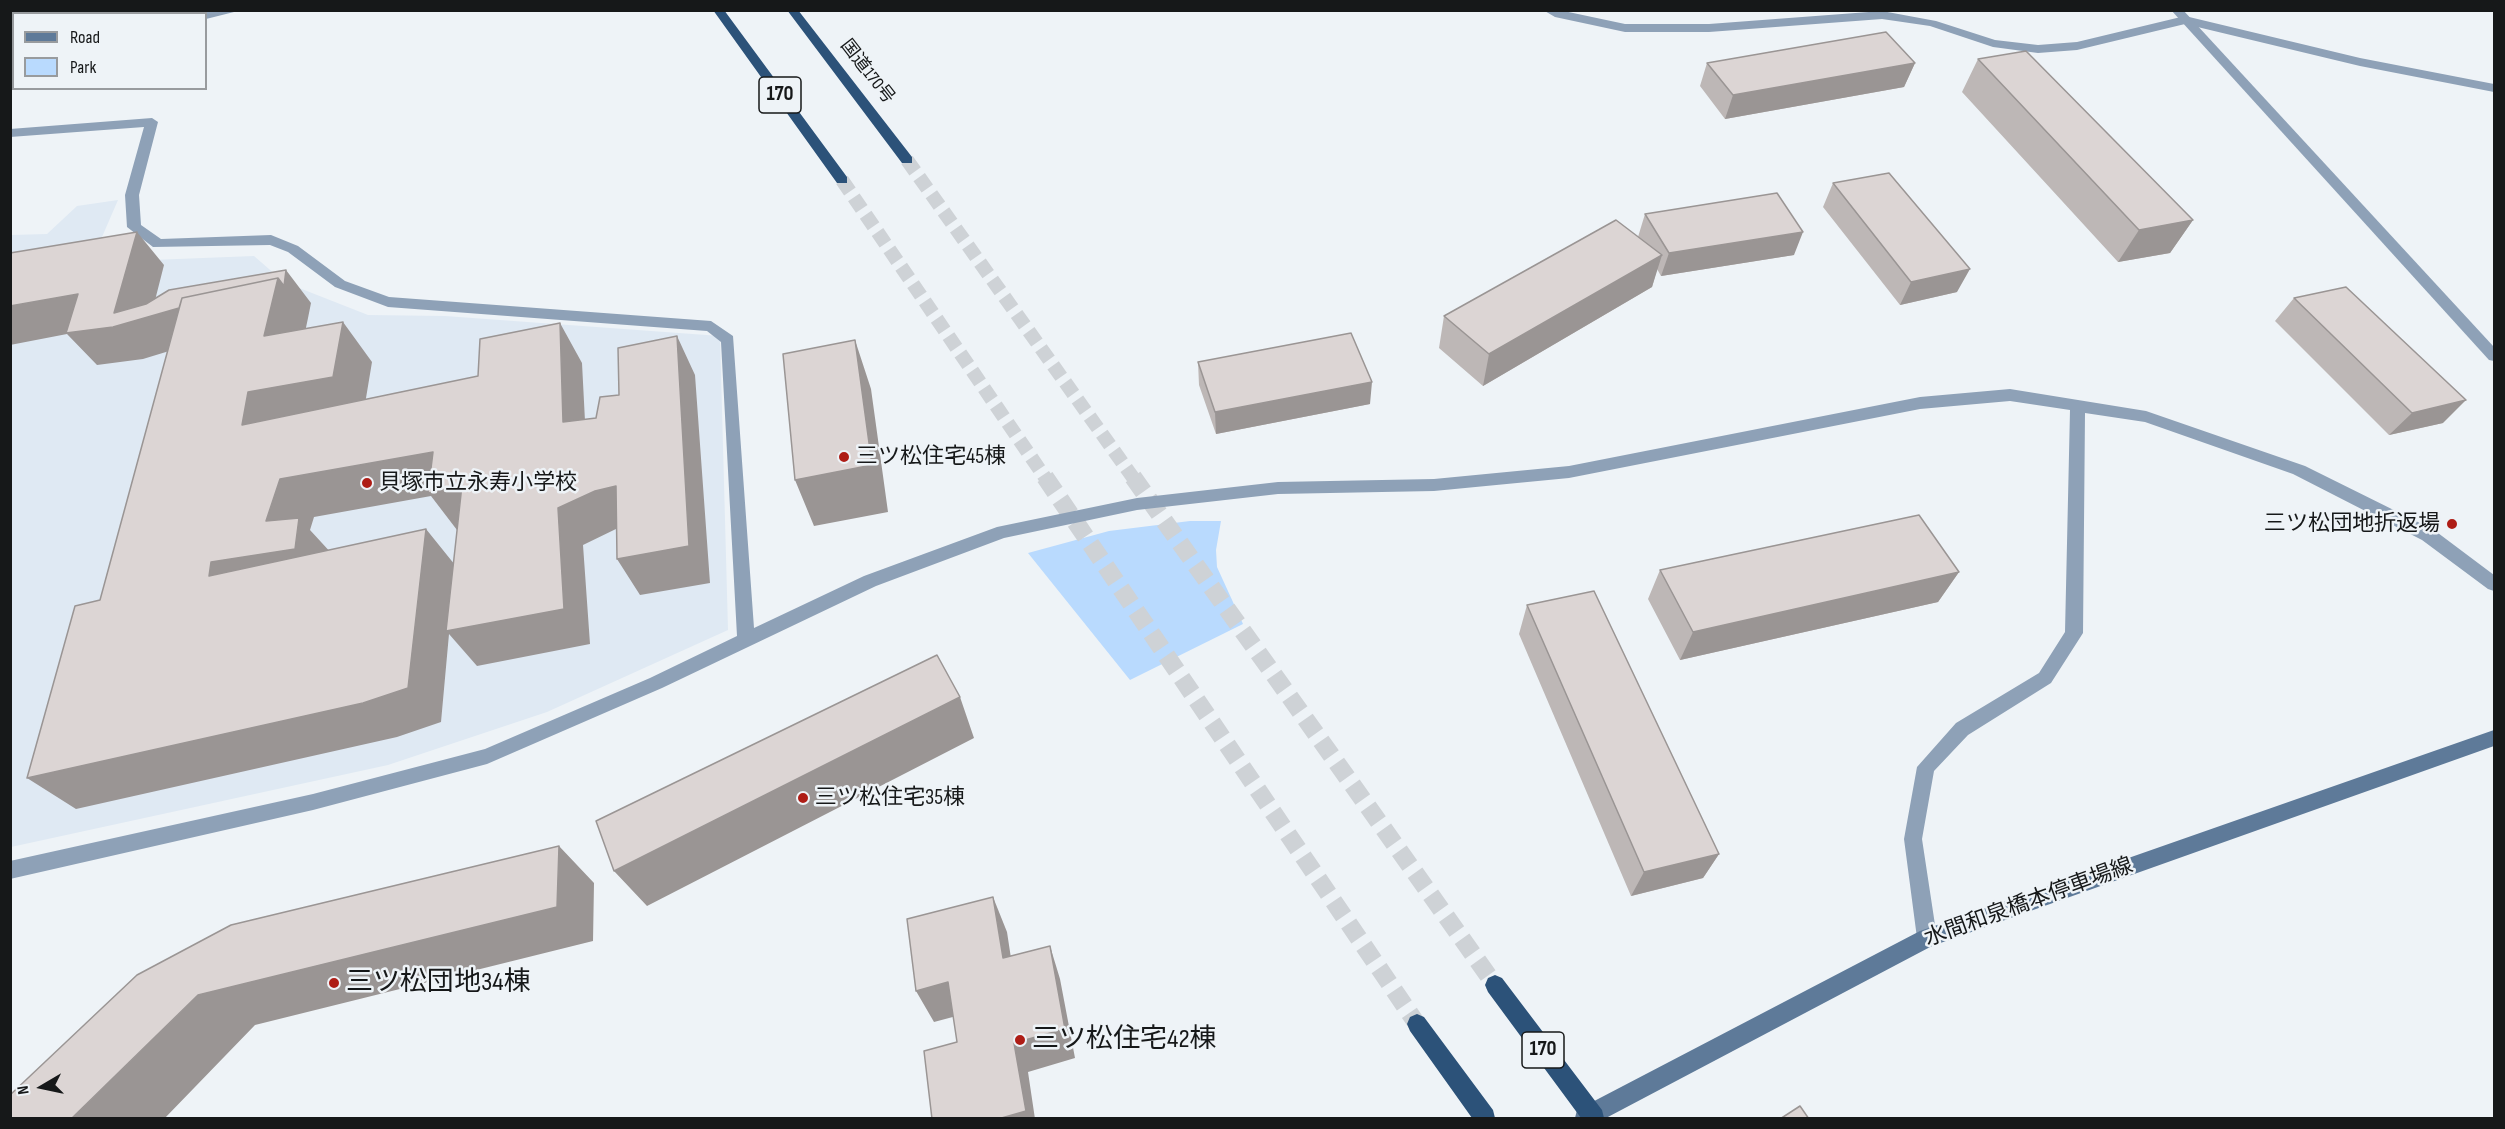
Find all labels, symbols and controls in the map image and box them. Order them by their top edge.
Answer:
legend [12,12,207,90]
text: Road [70,27,100,48]
street label: 国道170号 [835,36,899,108]
text: Park [70,57,96,78]
road number: 170 [759,77,801,113]
place label: 三ツ松住宅45棟 [856,444,1006,470]
marker: 三ツ松住宅45棟 [837,450,851,464]
place label: 貝塚市立永寿小学校 [379,470,577,496]
marker: 貝塚市立永寿小学校 [360,476,374,490]
place label: 三ツ松団地折返場 [2264,511,2440,537]
marker: 三ツ松団地折返場 [2445,517,2459,531]
place label: 三ツ松住宅35棟 [815,785,965,811]
marker: 三ツ松住宅35棟 [796,791,810,805]
street label: 水間和泉橋本停車場線 [1921,853,2137,953]
place label: 三ツ松団地34棟 [346,967,531,999]
marker: 三ツ松団地34棟 [327,976,341,990]
place label: 三ツ松住宅42棟 [1032,1024,1217,1056]
road number: 170 [1522,1032,1564,1068]
marker: 三ツ松住宅42棟 [1013,1033,1027,1047]
north arrow [12,1057,72,1117]
text: N [14,1084,34,1096]

